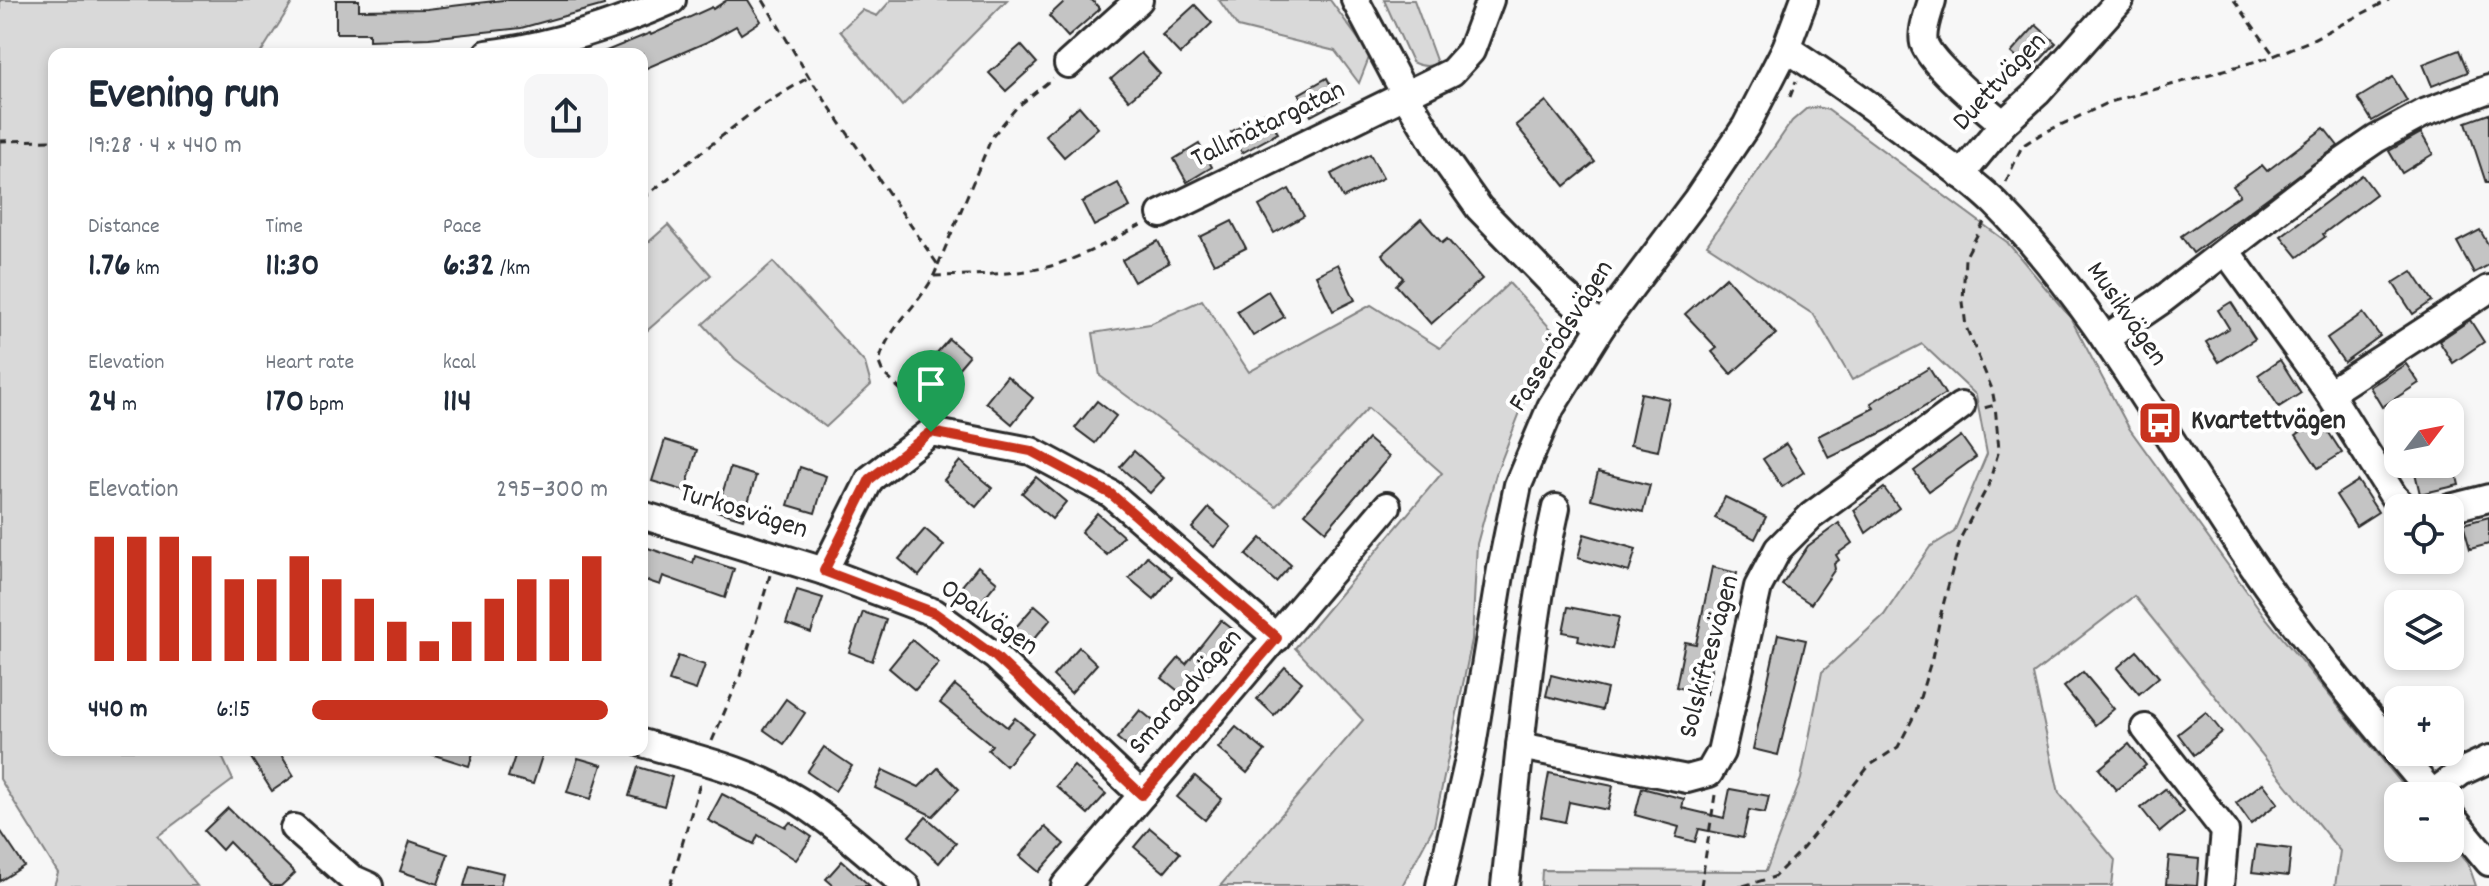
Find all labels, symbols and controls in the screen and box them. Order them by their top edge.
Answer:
street label: Duettvägen [1945,25,2057,141]
text: Evening run [88,66,279,129]
street label: Tallmätargatan [1185,72,1353,180]
button: share [524,74,608,158]
text: 19:28 · 4 × 440 m [88,128,242,165]
text: Distance [88,212,160,243]
text: Time [265,212,303,243]
text: Pace [443,212,482,243]
text: 1.76 [88,243,131,292]
text: 11:30 [265,243,320,292]
text: 6:32 [443,243,495,292]
street label: Fasserödsvägen [1500,253,1626,421]
text: km [131,254,160,285]
text: /km [495,254,530,285]
street label: Musikvägen [2074,254,2176,376]
text: Elevation [88,348,165,379]
text: Heart rate [265,348,354,379]
text: kcal [443,348,476,379]
pin [897,350,965,432]
icon: arrive [909,362,953,406]
text: 24 [88,379,117,428]
text: 170 [265,379,304,428]
text: 114 [443,379,472,428]
text: m [117,390,137,421]
text: bpm [304,390,344,421]
north arrow [2384,398,2464,478]
map controls [2384,398,2464,862]
bus stop icon: Kvartettvägen [2136,399,2184,447]
place label: Kvartettvägen [2191,403,2346,443]
text: Elevation [88,472,178,509]
text: 295–300 m [496,472,608,509]
street label: Turkosvägen [674,474,812,552]
button: locate [2384,494,2464,574]
street label: Opalvägen [931,571,1045,667]
street label: Solskiftesvägen [1670,571,1752,743]
button: layers [2384,590,2464,670]
street label: Smaragdvägen [1120,621,1254,765]
button: + [2384,686,2464,766]
text: 440 m [88,692,148,729]
text: 6:15 [216,692,251,729]
button: − [2384,782,2464,862]

